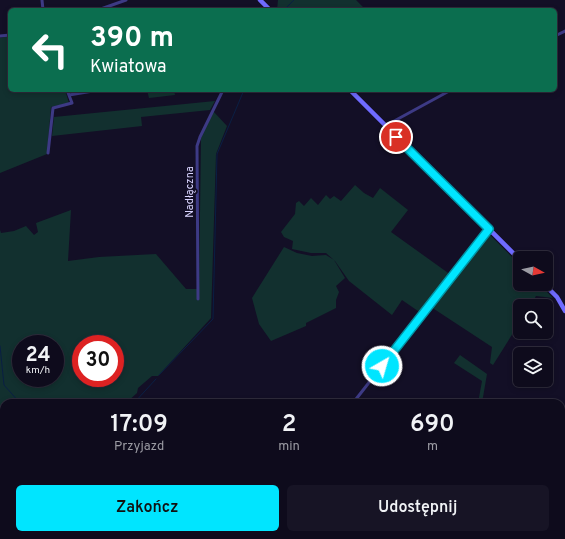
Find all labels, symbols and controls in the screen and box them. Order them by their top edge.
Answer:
text: 390 m [90,21,174,57]
icon: left [24,24,76,76]
text: Kwiatowa [90,56,167,79]
pin [379,120,413,154]
icon: arrive [385,126,407,148]
street label: Nadłączna [183,166,197,218]
north arrow [513,251,553,291]
map controls [513,251,553,387]
button: search [513,299,553,339]
speed limit sign: 30 [72,335,124,387]
text: 24 [25,343,51,369]
position arrow [361,345,403,387]
button: layers [513,347,553,387]
text: km/h [26,364,50,377]
text: 17:09 [110,410,168,440]
text: 2 [282,410,296,440]
text: 690 [410,410,455,440]
text: Przyjazd [114,439,164,455]
text: min [278,439,300,455]
text: m [427,439,438,455]
button: Zakończ [16,485,279,531]
button: Udostępnij [287,485,549,531]

